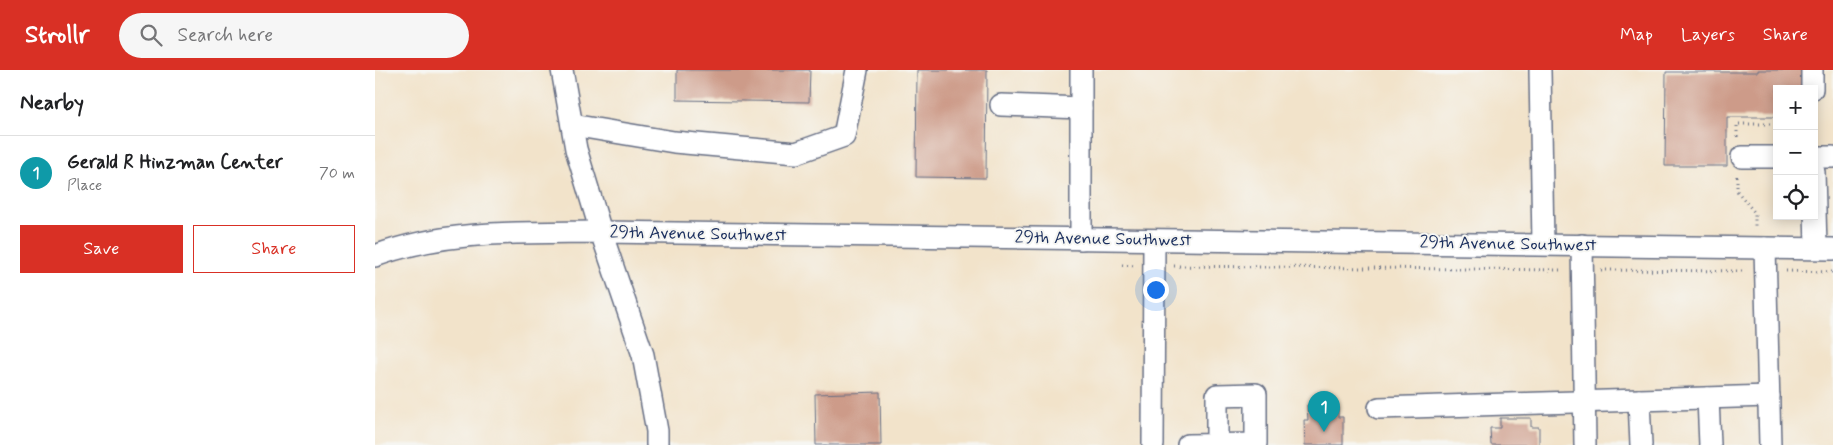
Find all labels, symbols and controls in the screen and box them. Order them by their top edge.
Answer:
search box [119,13,469,58]
text: Strollr [25,20,89,51]
icon: search [137,21,165,49]
text: Search here [177,23,273,48]
text: Map [1620,23,1653,47]
text: Layers [1681,23,1735,47]
text: Share [1763,23,1808,47]
map controls [1773,85,1818,220]
button: + [1773,85,1818,130]
text: Nearby [20,89,84,117]
button: − [1773,130,1818,175]
text: Gerald R Hinzman Center [67,150,283,175]
text: 1 [32,163,40,184]
text: 70 m [319,163,355,184]
text: Place [67,175,102,196]
button: locate [1773,175,1818,220]
street label: 29th Avenue Southwest [609,220,787,248]
button: Save [20,225,183,273]
button: Share [193,225,355,273]
street label: 29th Avenue Southwest [1014,225,1192,253]
street label: 29th Avenue Southwest [1419,230,1597,258]
your location [1143,277,1169,303]
pin: 1 [1308,391,1340,432]

